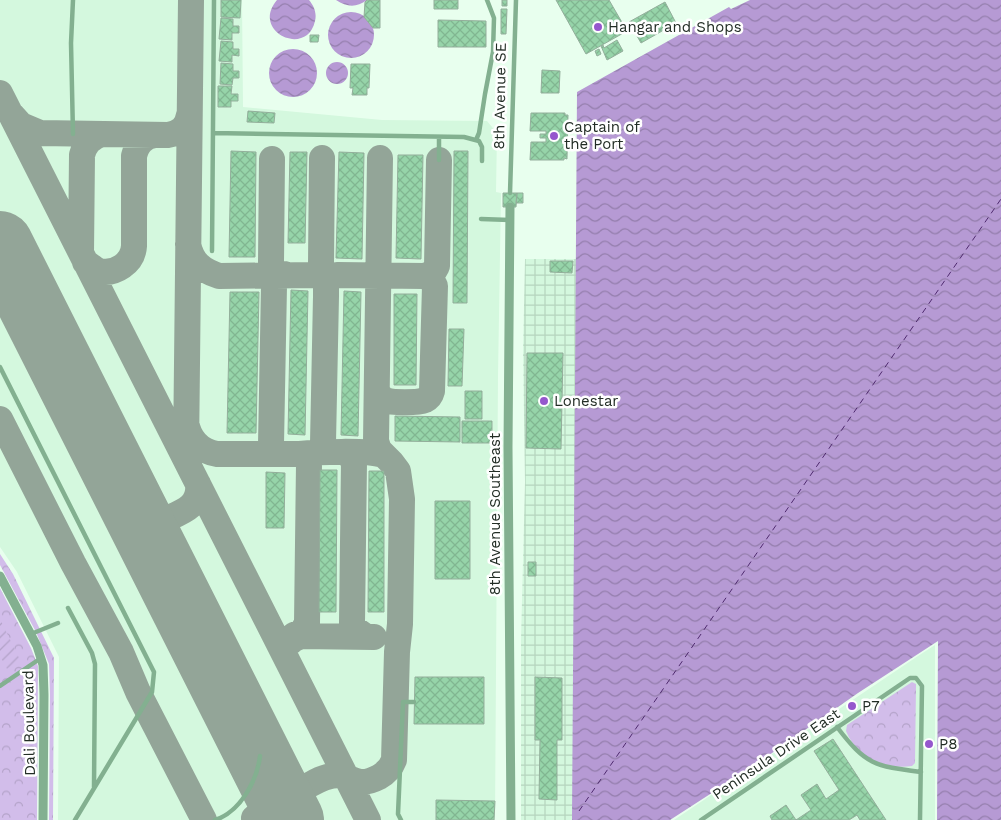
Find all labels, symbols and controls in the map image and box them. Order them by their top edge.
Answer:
place label: Hangar and Shops [608,18,742,36]
marker: Hangar and Shops [592,21,604,33]
street label: 8th Avenue SE [490,43,510,149]
place label: Captain of the Port [564,118,640,153]
marker: Captain of the Port [548,130,560,142]
place label: Lonestar [554,392,619,410]
marker: Lonestar [538,395,550,407]
street label: 8th Avenue Southeast [486,432,504,595]
street label: Dali Boulevard [19,670,39,776]
place label: P7 [862,697,880,715]
marker: P7 [846,700,858,712]
street label: Peninsula Drive East [709,704,844,803]
place label: P8 [939,735,957,753]
marker: P8 [923,738,935,750]

